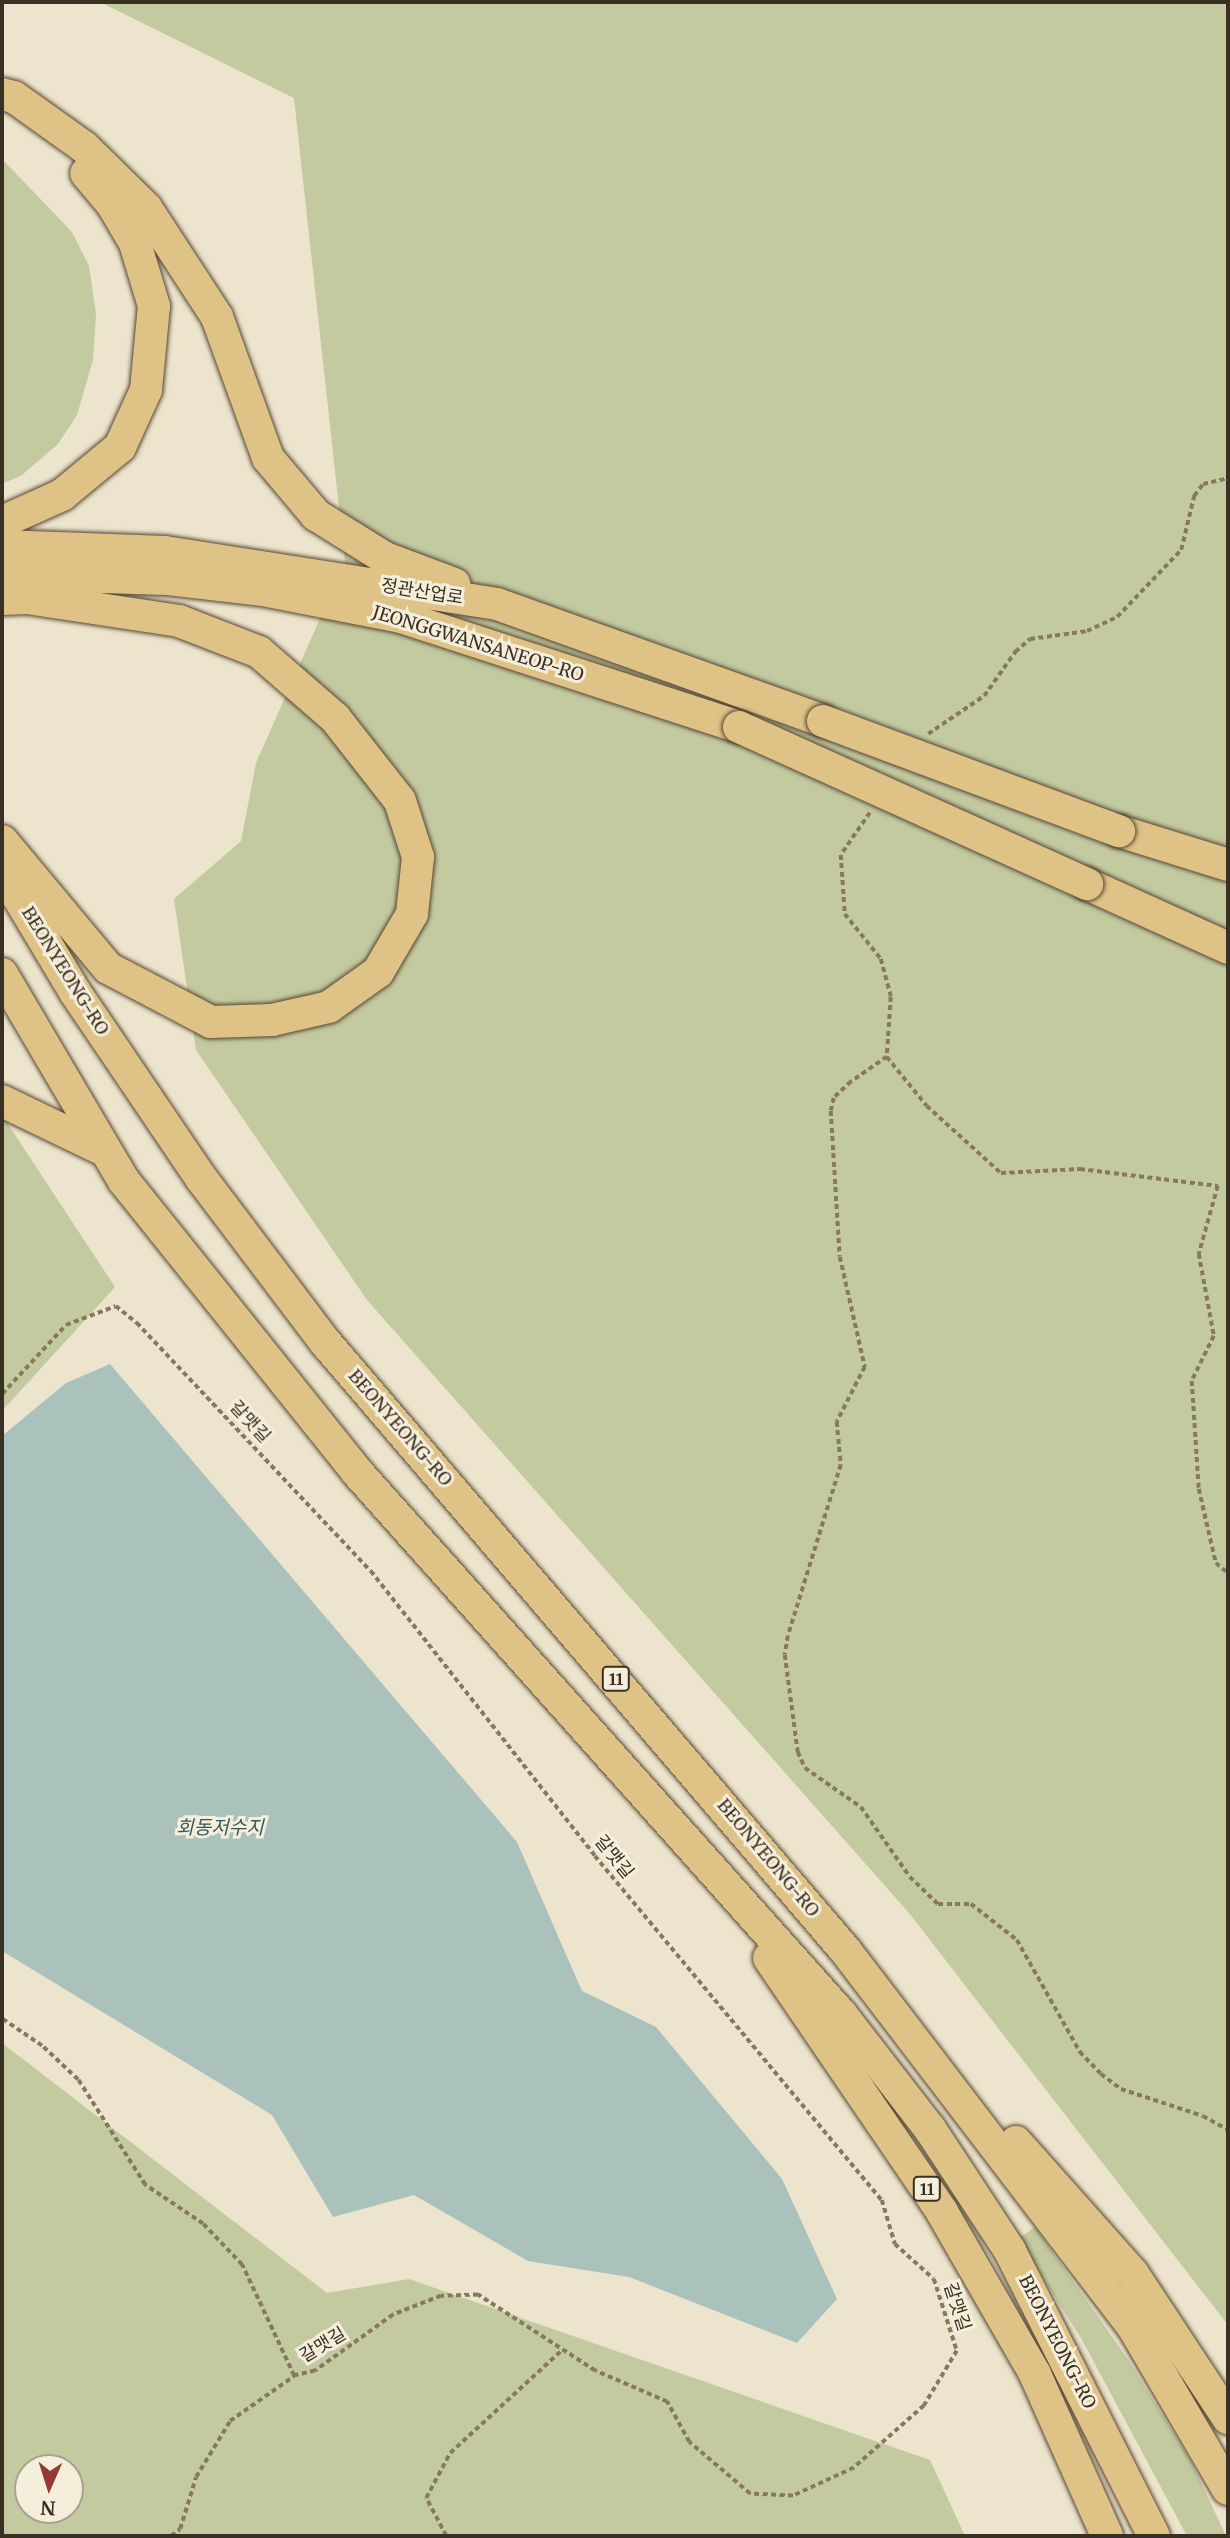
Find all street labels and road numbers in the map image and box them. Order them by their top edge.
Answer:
street label: 정관산업로 [379,575,465,609]
street label: JEONGGWANSANEOP-RO [370,602,586,686]
street label: BEONYEONG-RO [17,903,113,1039]
street label: BEONYEONG-RO [344,1365,456,1491]
street label: 갈맷길 [225,1396,275,1448]
road number: 11 [600,1666,632,1692]
street label: BEONYEONG-RO [712,1795,824,1921]
street label: 갈맷길 [590,1831,638,1883]
road number: 11 [911,2176,943,2202]
street label: BEONYEONG-RO [1014,2272,1100,2412]
street label: 갈맷길 [939,2280,975,2334]
street label: 갈맷길 [296,2323,350,2367]

